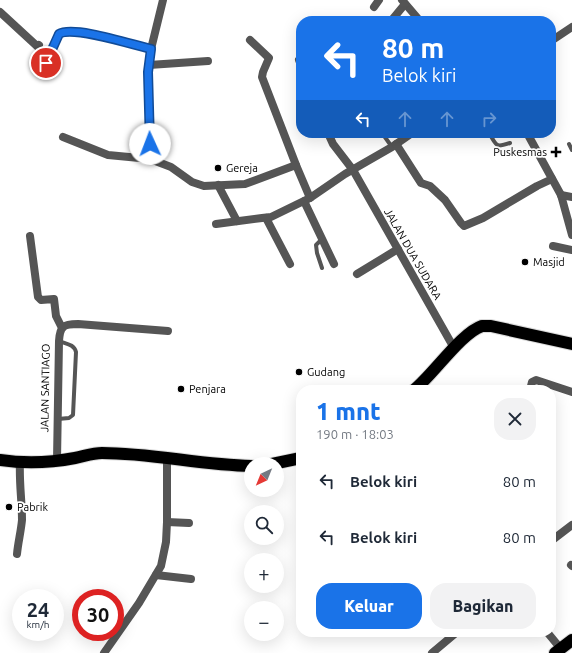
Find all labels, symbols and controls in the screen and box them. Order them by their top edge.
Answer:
icon: left [316,32,368,84]
text: 80 m [382,32,444,63]
pin [29,46,63,80]
icon: arrive [35,52,57,74]
text: Belok kiri [382,65,456,85]
icon: left [352,108,374,130]
icon: ahead [394,108,416,130]
icon: ahead [436,108,458,130]
icon: right [478,108,500,130]
position arrow [129,123,171,165]
place label: Puskesmas [493,146,547,158]
marker: Puskesmas [550,146,562,158]
place label: Gereja [226,162,258,174]
marker: Gereja [213,163,223,173]
street label: JALAN DUA SUDARA [382,206,444,302]
place label: Masjid [533,256,565,268]
marker: Masjid [520,257,530,267]
street label: JALAN SANTIAGO [38,344,52,432]
place label: Gudang [307,366,345,378]
marker: Gudang [294,367,304,377]
place label: Penjara [189,383,226,395]
marker: Penjara [176,384,186,394]
text: 1 mnt [316,398,381,425]
button: close [494,398,536,440]
text: 190 m · 18:03 [316,427,394,441]
north arrow [244,457,284,497]
map controls [244,457,284,641]
icon: left [316,470,338,492]
text: Belok kiri [350,473,417,490]
text: 80 m [503,473,536,490]
place label: Pabrik [17,501,48,513]
marker: Pabrik [4,502,14,512]
button: search [244,505,284,545]
icon: left [316,526,338,548]
text: Belok kiri [350,529,417,546]
text: 80 m [503,529,536,546]
button: + [244,553,284,593]
button: Keluar [316,583,422,629]
button: Bagikan [430,583,536,629]
speed limit sign: 30 [72,589,124,641]
text: 24 [27,598,49,621]
button: − [244,601,284,641]
text: km/h [26,619,50,630]

